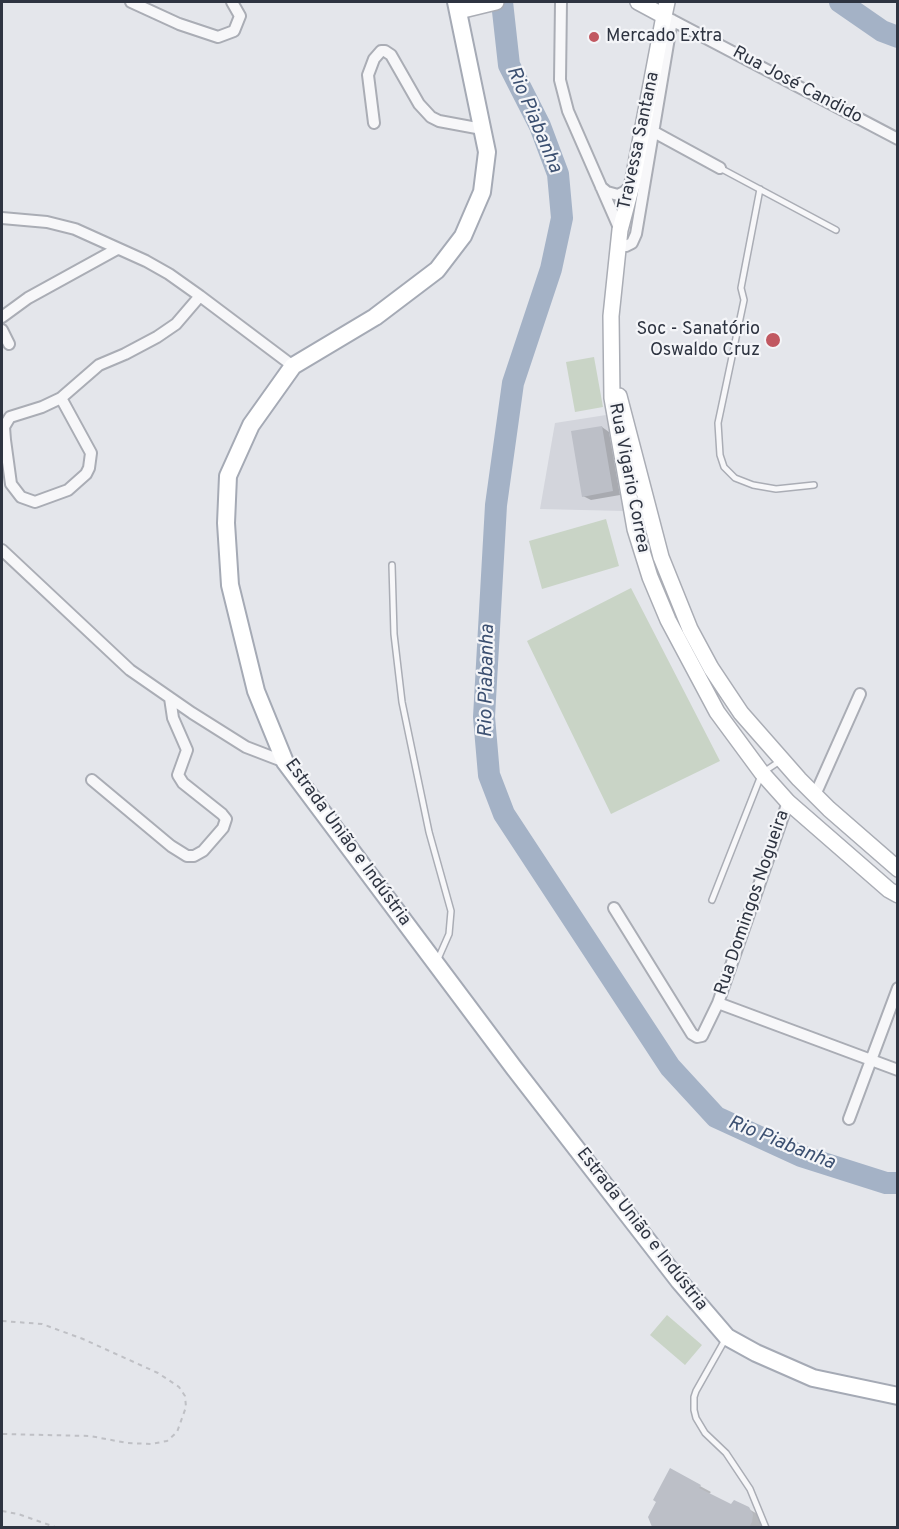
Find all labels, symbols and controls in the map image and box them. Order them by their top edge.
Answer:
place label: Mercado Extra [606,26,722,48]
marker: Mercado Extra [587,30,601,44]
street label: Rua José Candido [728,43,866,129]
water label: Rio Piabanha [500,63,566,177]
street label: Travessa Santana [615,70,665,212]
place label: Soc - Sanatório Oswaldo Cruz [636,319,760,362]
marker: Soc - Sanatório Oswaldo Cruz [764,331,782,349]
street label: Rua Vigario Correa [603,401,653,555]
water label: Rio Piabanha [475,624,501,738]
street label: Estrada União e Indústria [279,755,415,931]
street label: Rua Domingos Nogueira [711,808,795,998]
water label: Rio Piabanha [724,1112,838,1176]
street label: Estrada União e Indústria [571,1144,711,1316]

